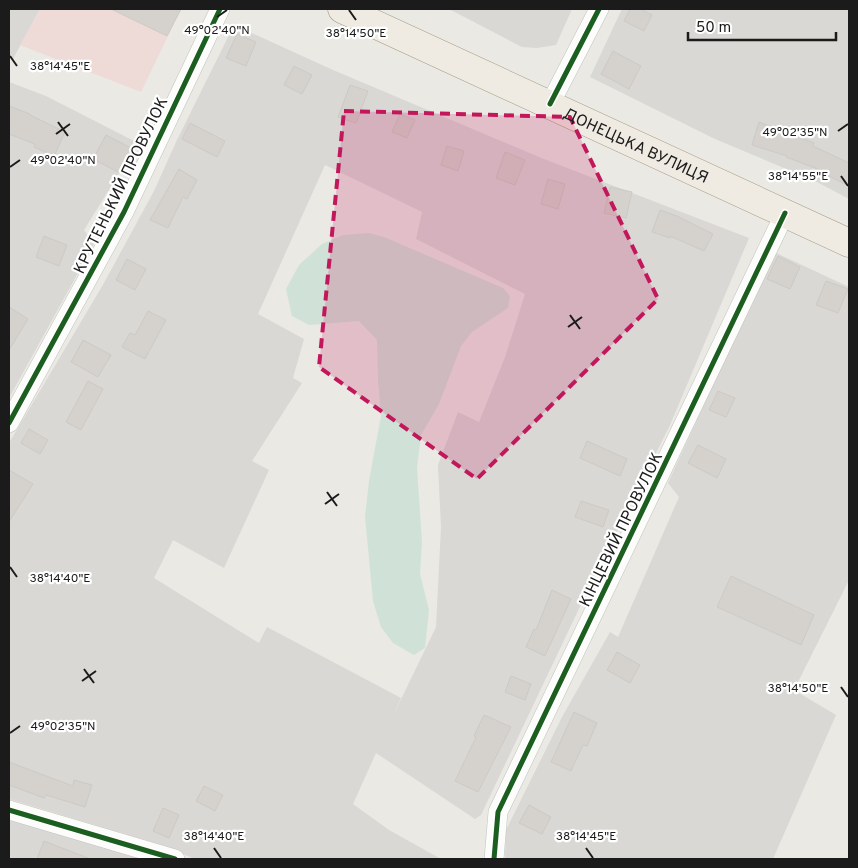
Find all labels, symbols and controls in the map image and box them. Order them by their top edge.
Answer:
scale bar [688,10,836,42]
text: 50 m [696,19,731,38]
text: 49°02'40"N [184,23,250,39]
text: 38°14'50"E [326,26,386,42]
text: 38°14'45"E [30,59,90,75]
street label: КРУТЕНЬКИЙ ПРОВУЛОК [68,93,173,278]
street label: ДОНЕЦЬКА ВУЛИЦЯ [559,104,711,189]
text: 49°02'35"N [763,125,827,141]
text: 49°02'40"N [30,153,96,169]
text: 38°14'55"E [768,169,828,185]
street label: КІНЦЕВИЙ ПРОВУЛОК [574,448,668,611]
text: 38°14'40"E [30,571,90,587]
text: 38°14'50"E [768,681,828,697]
text: 49°02'35"N [31,719,95,735]
text: 38°14'40"E [184,829,244,845]
text: 38°14'45"E [556,829,616,845]

